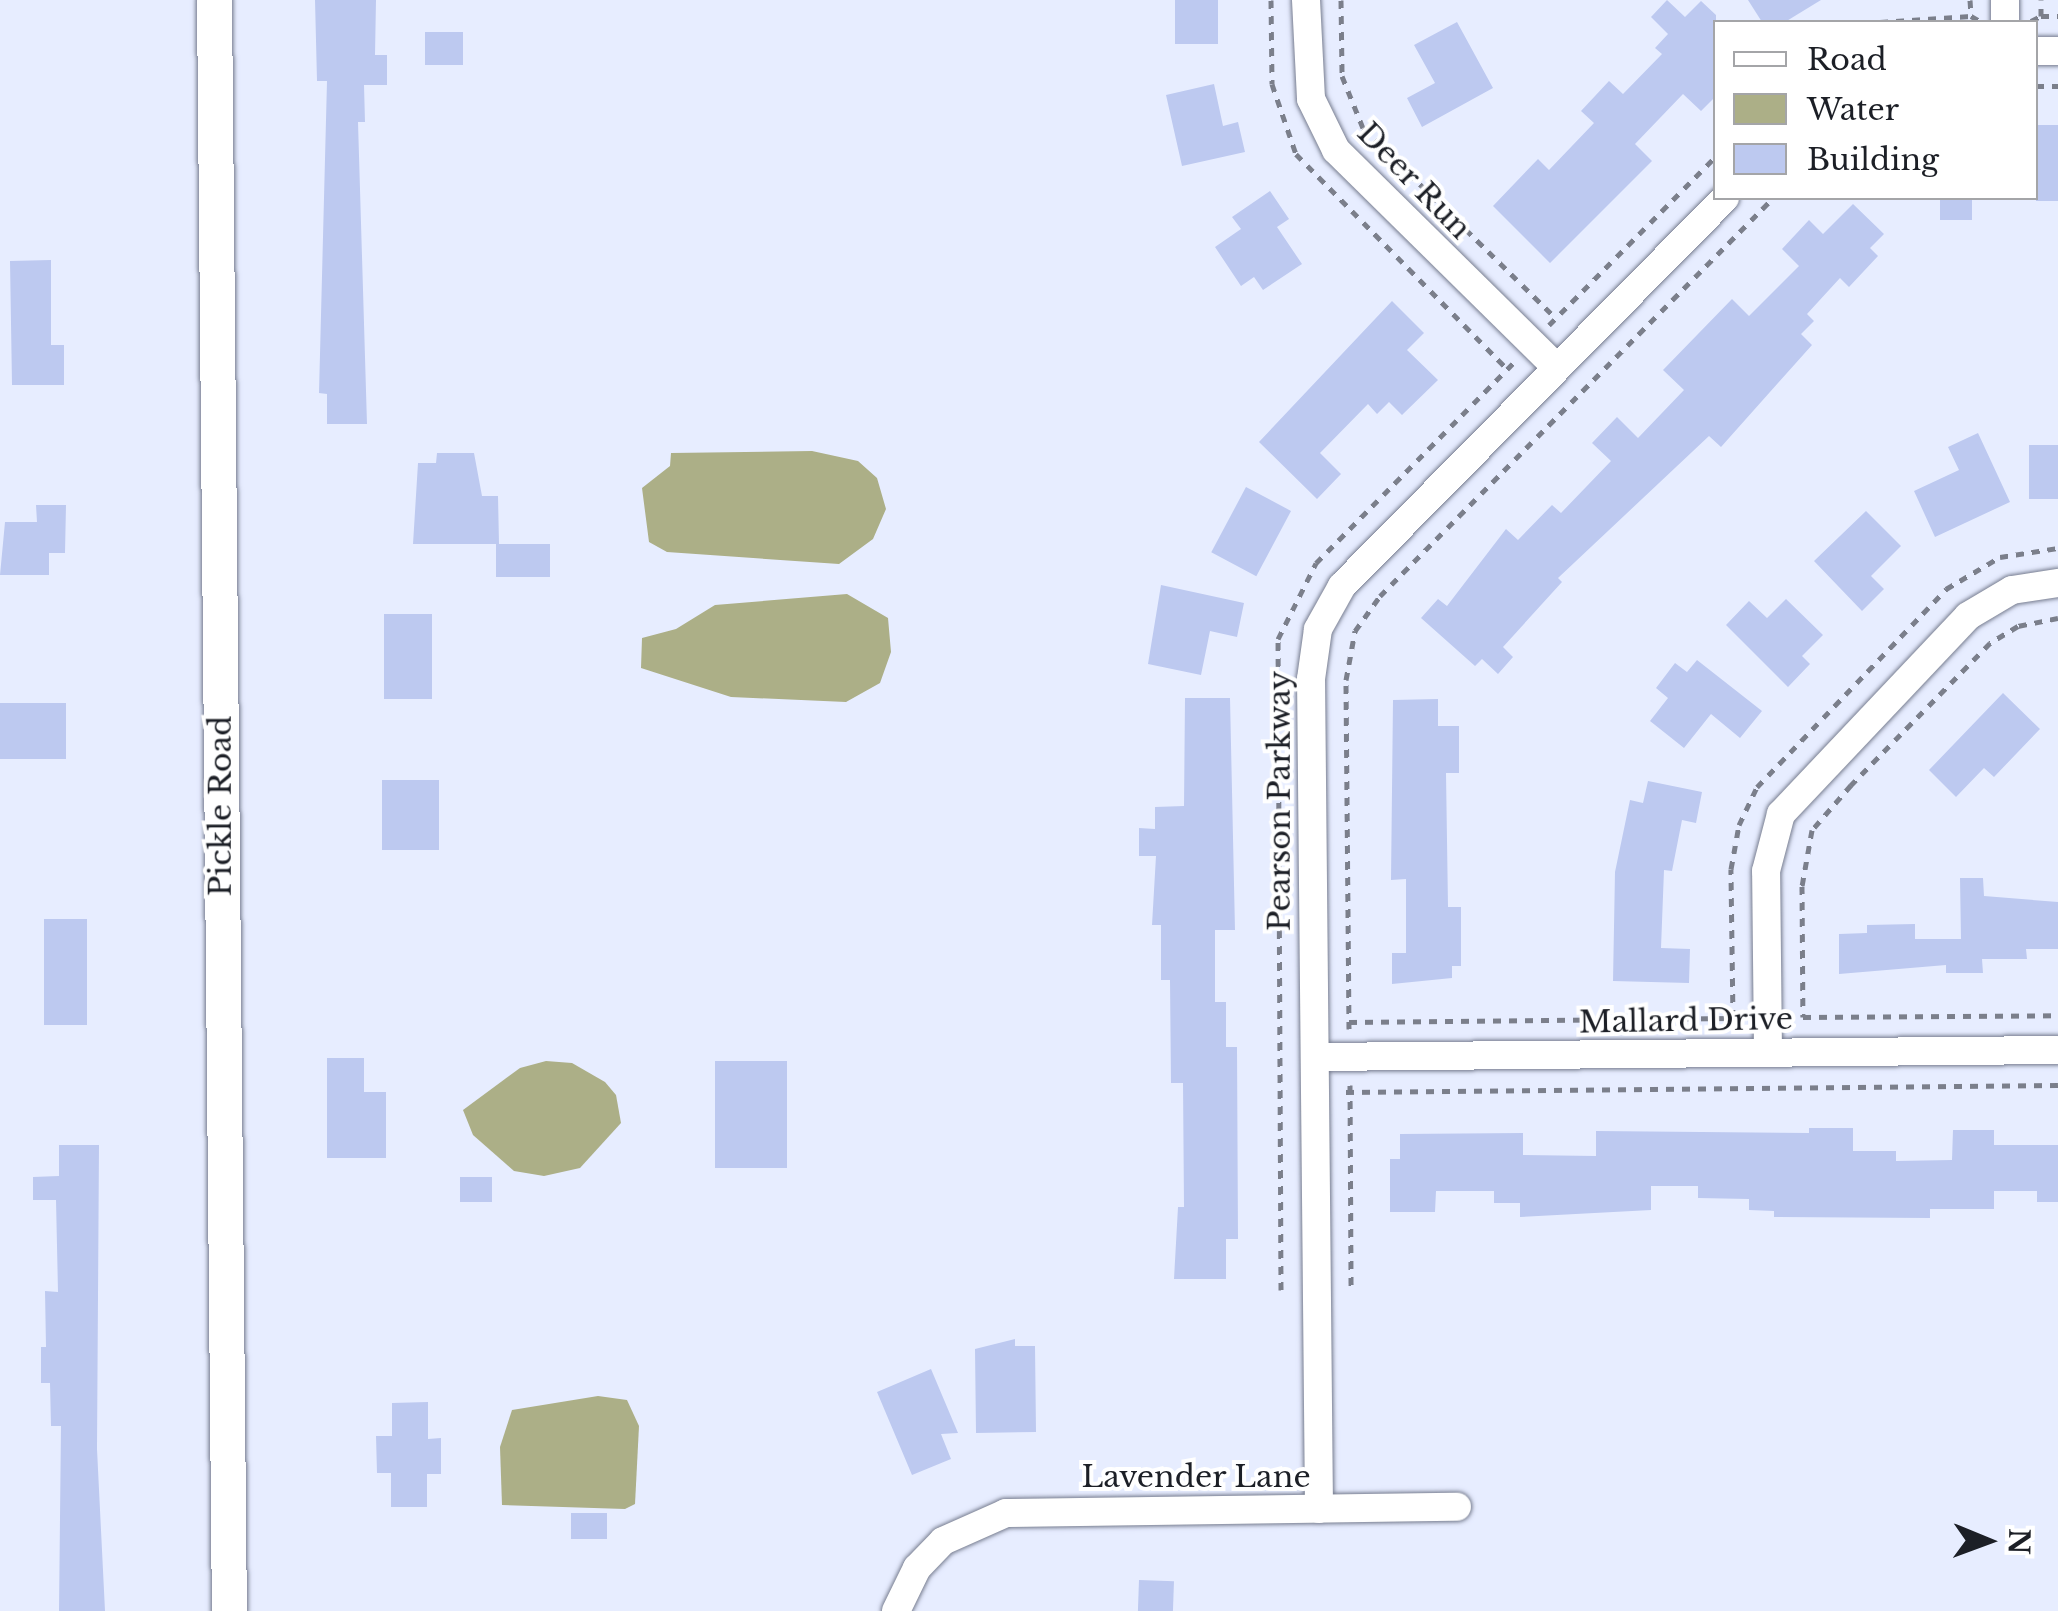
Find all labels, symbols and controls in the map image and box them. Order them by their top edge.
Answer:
legend [1713,20,2038,200]
text: Road [1807,41,1887,78]
text: Water [1807,91,1899,128]
street label: Deer Run [1350,115,1478,247]
text: Building [1807,141,1939,178]
street label: Pearson Parkway [1262,671,1298,931]
street label: Pickle Road [203,716,239,896]
street label: Mallard Drive [1579,1001,1793,1041]
street label: Lavender Lane [1081,1459,1311,1495]
north arrow [1938,1491,2038,1591]
text: N [2001,1528,2036,1555]

